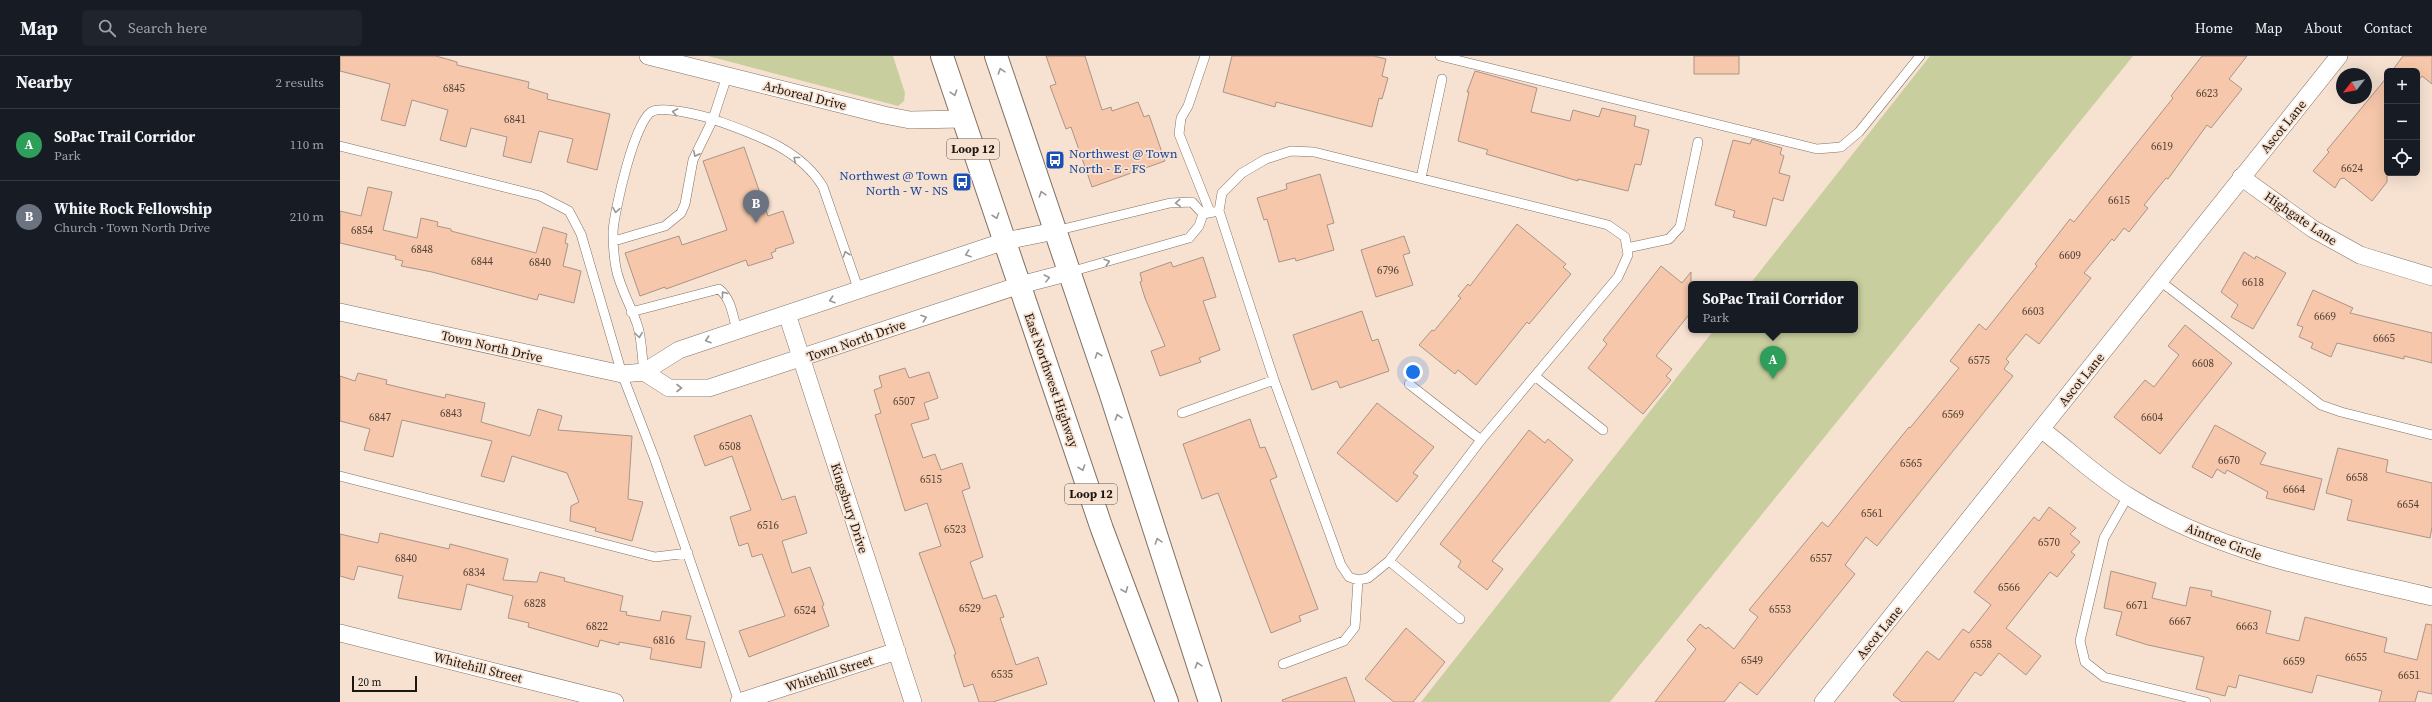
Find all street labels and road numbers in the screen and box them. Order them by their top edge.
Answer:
street label: Arboreal Drive [761,77,849,114]
street label: Ascot Lane [2257,96,2310,156]
road number: Loop 12 [947,139,999,159]
street label: Highgate Lane [2261,188,2341,249]
street label: East Northwest Highway [1020,311,1083,450]
street label: Town North Drive [804,315,908,365]
street label: Town North Drive [439,327,545,367]
street label: Ascot Lane [2055,349,2108,409]
street label: Kingsbury Drive [827,461,872,556]
road number: Loop 12 [1065,484,1117,504]
street label: Aintree Circle [2183,519,2265,564]
street label: Ascot Lane [1853,602,1906,662]
street label: Whitehill Street [432,648,525,687]
street label: Whitehill Street [783,651,876,696]

